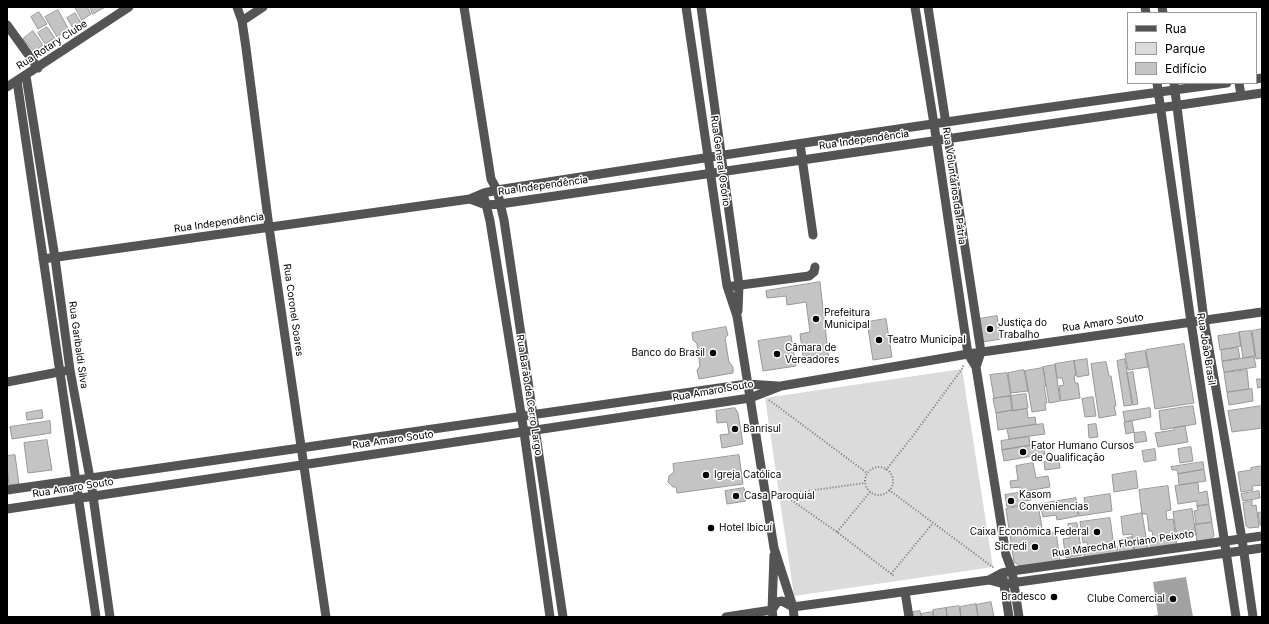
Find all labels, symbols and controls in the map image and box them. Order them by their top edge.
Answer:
legend [1127,12,1257,84]
street label: Rua Rotary Clube [14,18,90,72]
text: Rua [1165,21,1187,36]
text: Parque [1165,41,1205,56]
text: Edifício [1165,61,1207,76]
street label: Rua General Osório [708,115,732,207]
street label: Rua Voluntários da Pátria [940,126,968,246]
street label: Rua Independência [818,128,910,152]
street label: Rua Independência [497,174,589,198]
street label: Rua Independência [173,211,265,235]
street label: Rua Coronel Soares [281,263,305,357]
street label: Rua Garibaldi Silva [66,300,90,390]
place label: Prefeitura Municipal [824,307,870,330]
street label: Rua Amaro Souto [1062,311,1144,335]
street label: Rua João Brasil [1194,312,1218,386]
marker: Prefeitura Municipal [811,314,821,324]
place label: Justiça do Trabalho [998,317,1047,340]
marker: Justiça do Trabalho [985,324,995,334]
street label: Rua Barão de Cerro Largo [514,334,544,456]
place label: Teatro Municipal [887,334,966,346]
marker: Teatro Municipal [874,335,884,345]
place label: Câmara de Vereadores [785,342,839,366]
place label: Banco do Brasil [631,347,705,359]
marker: Banco do Brasil [708,348,718,358]
marker: Câmara de Vereadores [772,349,782,359]
street label: Rua Amaro Souto [672,378,754,404]
place label: Banrisul [743,423,781,435]
marker: Banrisul [730,424,740,434]
street label: Rua Amaro Souto [352,428,434,452]
place label: Fator Humano Cursos de Qualificação [1031,440,1134,464]
marker: Fator Humano Cursos de Qualificação [1018,447,1028,457]
place label: Igreja Católica [714,469,781,481]
marker: Igreja Católica [701,470,711,480]
street label: Rua Amaro Souto [32,476,114,500]
place label: Kasom Conveniencias [1019,489,1088,512]
place label: Casa Paroquial [744,490,815,502]
marker: Casa Paroquial [731,491,741,501]
marker: Kasom Conveniencias [1006,496,1016,506]
place label: Hotel Ibicuí [719,522,772,534]
marker: Hotel Ibicuí [706,523,716,533]
place label: Caixa Econômica Federal [970,526,1089,538]
marker: Caixa Econômica Federal [1092,527,1102,537]
street label: Rua Marechal Floriano Peixoto [1051,528,1195,560]
place label: Sicredi [994,541,1027,553]
marker: Sicredi [1030,542,1040,552]
place label: Bradesco [1001,591,1046,603]
marker: Bradesco [1049,592,1059,602]
place label: Clube Comercial [1087,593,1165,605]
marker: Clube Comercial [1168,594,1178,604]

